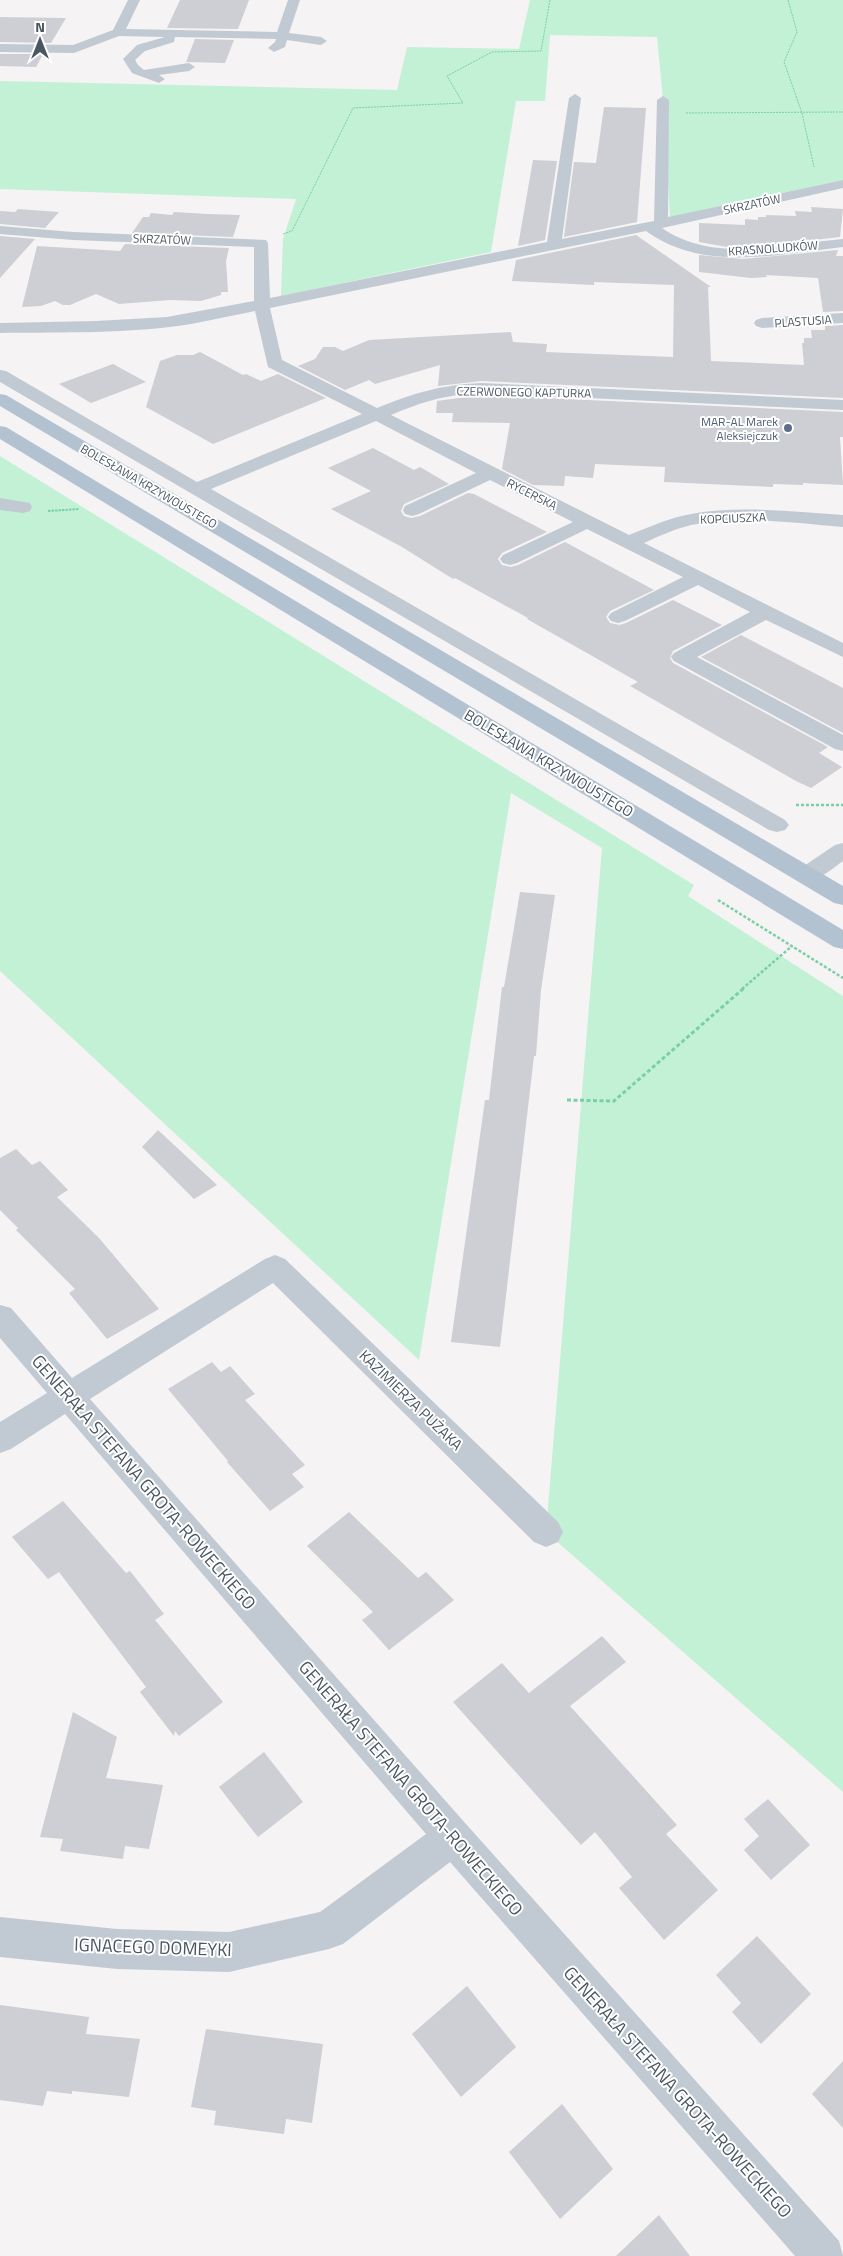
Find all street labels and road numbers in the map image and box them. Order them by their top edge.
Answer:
street label: SKRZATÓW [721,189,783,219]
street label: SKRZATÓW [133,228,192,250]
street label: KRASNOLUDKÓW [727,235,819,261]
street label: PLASTUSIA [774,310,832,332]
street label: CZERWONEGO KAPTURKA [457,381,591,403]
street label: BOLESŁAWA KRZYWOUSTEGO [77,439,221,533]
street label: RYCERSKA [503,473,561,515]
street label: KOPCIUSZKA [700,507,766,529]
street label: BOLESŁAWA KRZYWOUSTEGO [460,703,638,823]
street label: KAZIMIERZA PUŻAKA [354,1344,468,1456]
street label: GENERAŁA STEFANA GROTA-ROWECKIEGO [25,1348,263,1616]
street label: GENERAŁA STEFANA GROTA-ROWECKIEGO [292,1654,530,1922]
street label: IGNACEGO DOMEYKI [74,1931,232,1963]
street label: GENERAŁA STEFANA GROTA-ROWECKIEGO [557,1960,799,2224]

